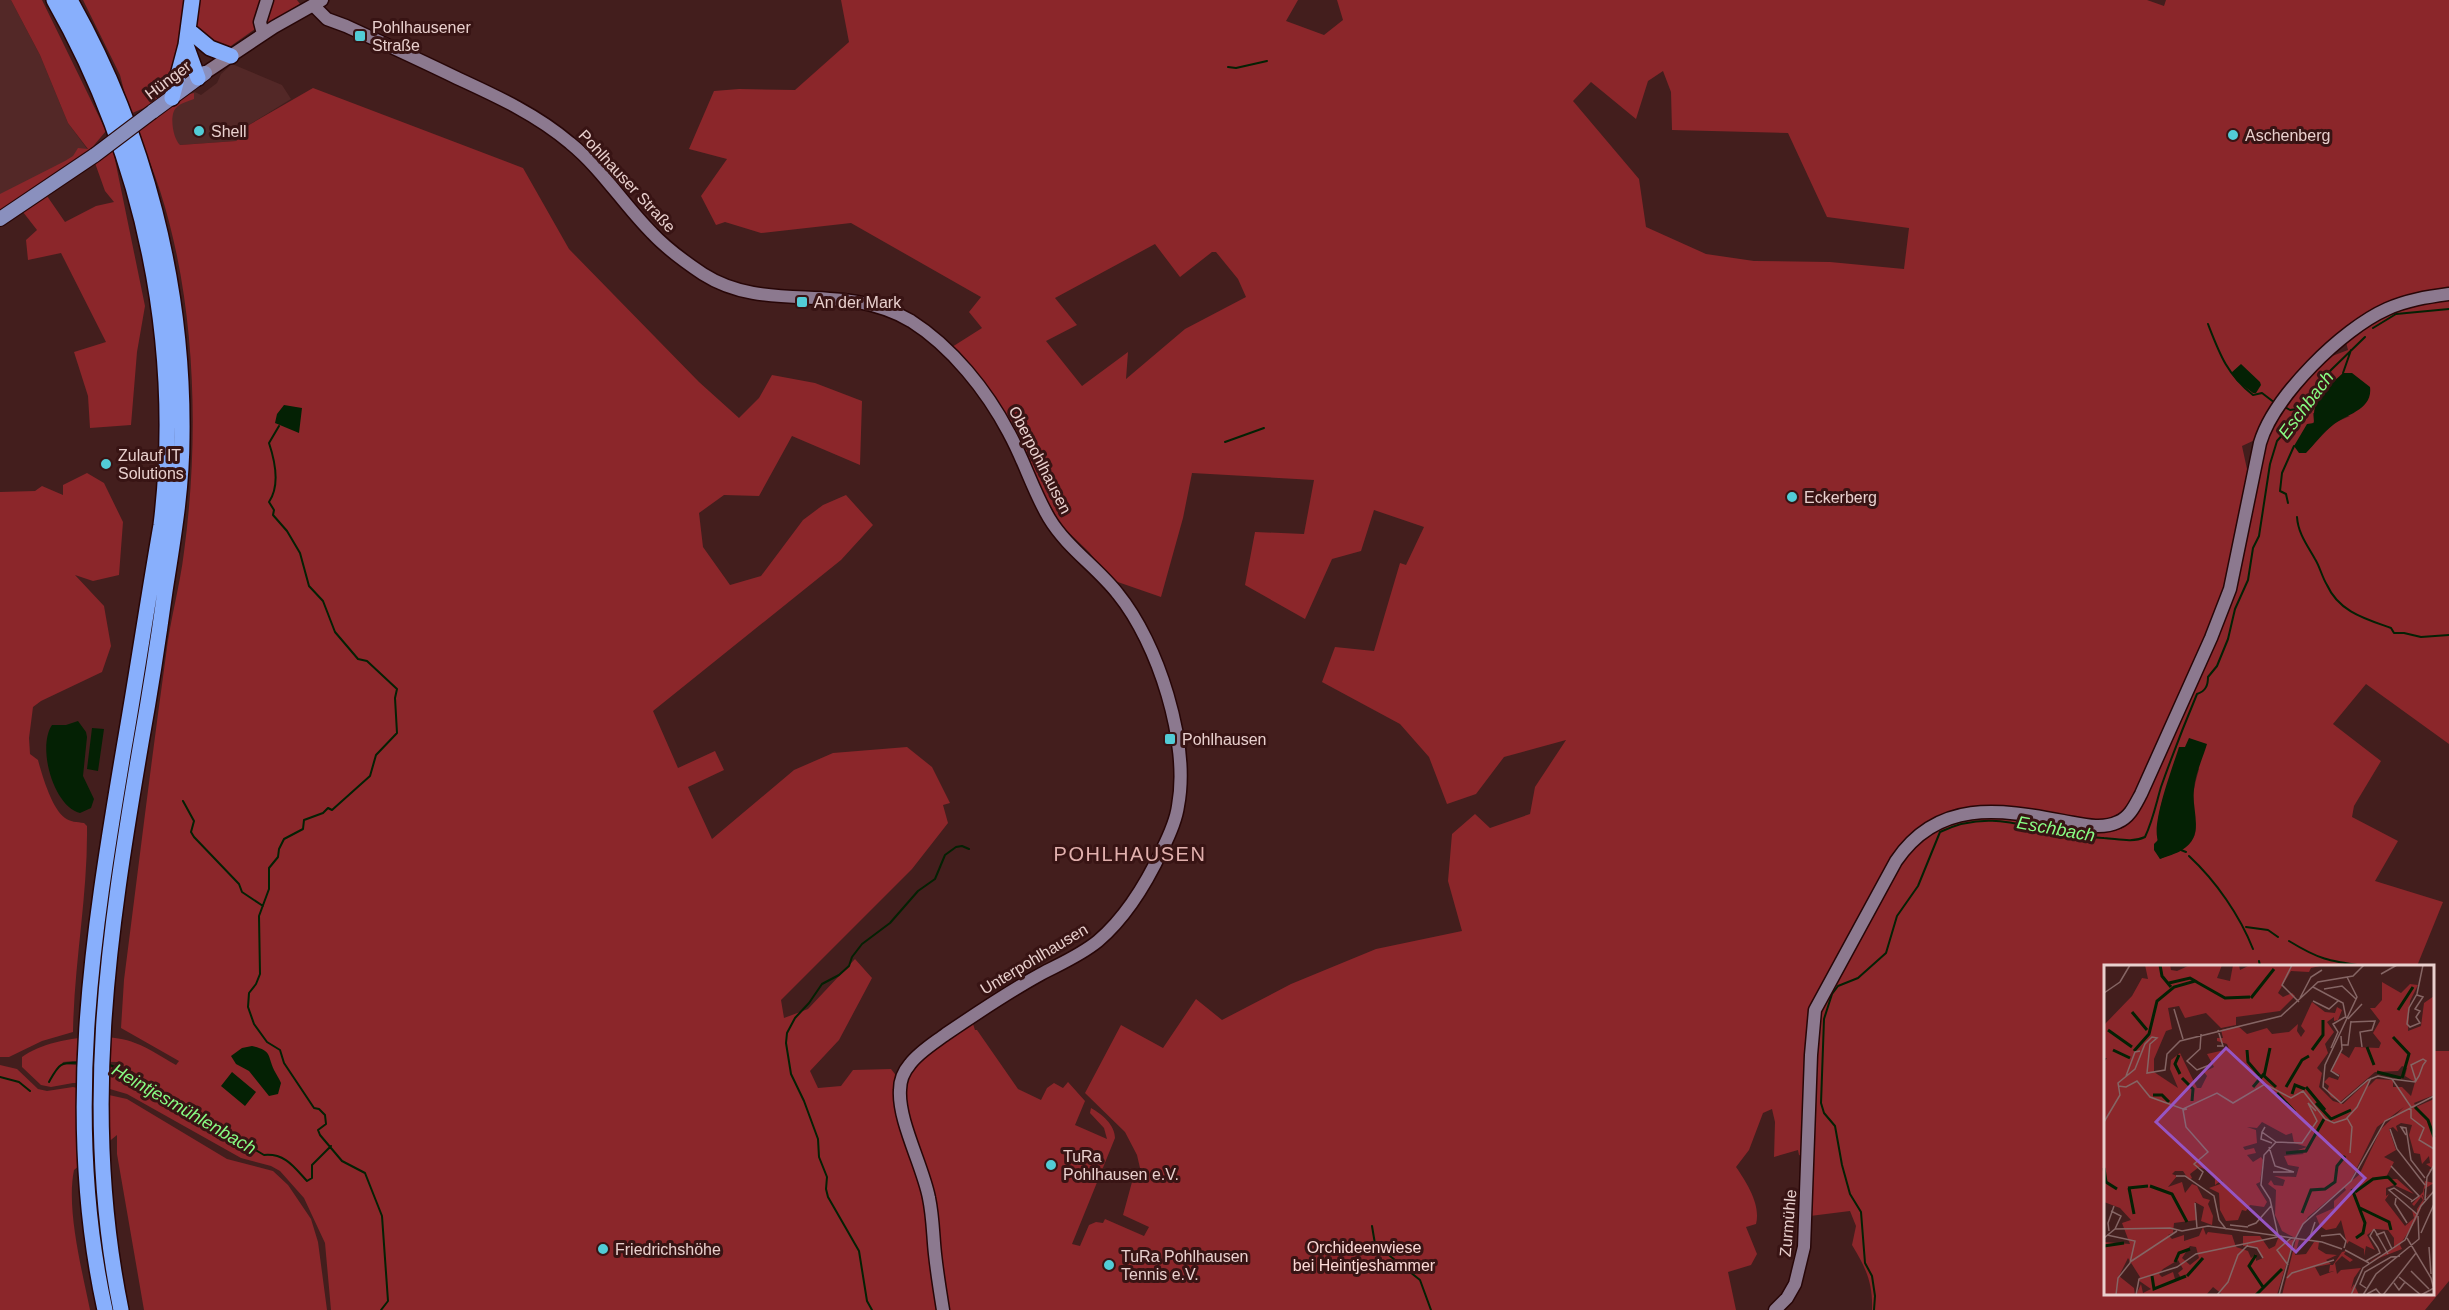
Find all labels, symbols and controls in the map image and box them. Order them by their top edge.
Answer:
place label: Pohlhausener Straße [372,19,471,54]
marker: Pohlhausener Straße [353,29,367,43]
street label: Hünger [142,57,195,103]
place label: Shell [211,123,247,140]
marker: Shell [192,124,206,138]
street label: Pohlhauser Straße [575,126,679,236]
place label: Aschenberg [2245,127,2330,144]
marker: Aschenberg [2226,128,2240,142]
place label: An der Mark [814,294,902,311]
marker: An der Mark [795,295,809,309]
water label: Eschbach [2274,367,2338,443]
street label: Oberpohlhausen [1006,403,1074,517]
place label: Zulauf IT Solutions [118,447,184,482]
marker: Zulauf IT Solutions [99,457,113,471]
place label: Eckerberg [1804,489,1877,506]
marker: Eckerberg [1785,490,1799,504]
place label: Pohlhausen [1182,731,1267,748]
marker: Pohlhausen [1163,732,1177,746]
water label: Eschbach [2015,812,2097,846]
district label: POHLHAUSEN [1054,843,1206,865]
street label: Unterpohlhausen [977,920,1091,998]
inset map [2104,965,2434,1295]
water label: Heintjesmühlenbach [108,1060,260,1158]
place label: TuRa Pohlhausen e.V. [1063,1148,1179,1183]
marker: TuRa Pohlhausen e.V. [1044,1158,1058,1172]
street label: Zurmühle [1777,1188,1799,1257]
park label: Orchideenwiese bei Heintjeshammer [1293,1239,1436,1274]
place label: Friedrichshöhe [615,1241,721,1258]
marker: Friedrichshöhe [596,1242,610,1256]
place label: TuRa Pohlhausen Tennis e.V. [1121,1248,1249,1283]
marker: TuRa Pohlhausen Tennis e.V. [1102,1258,1116,1272]

